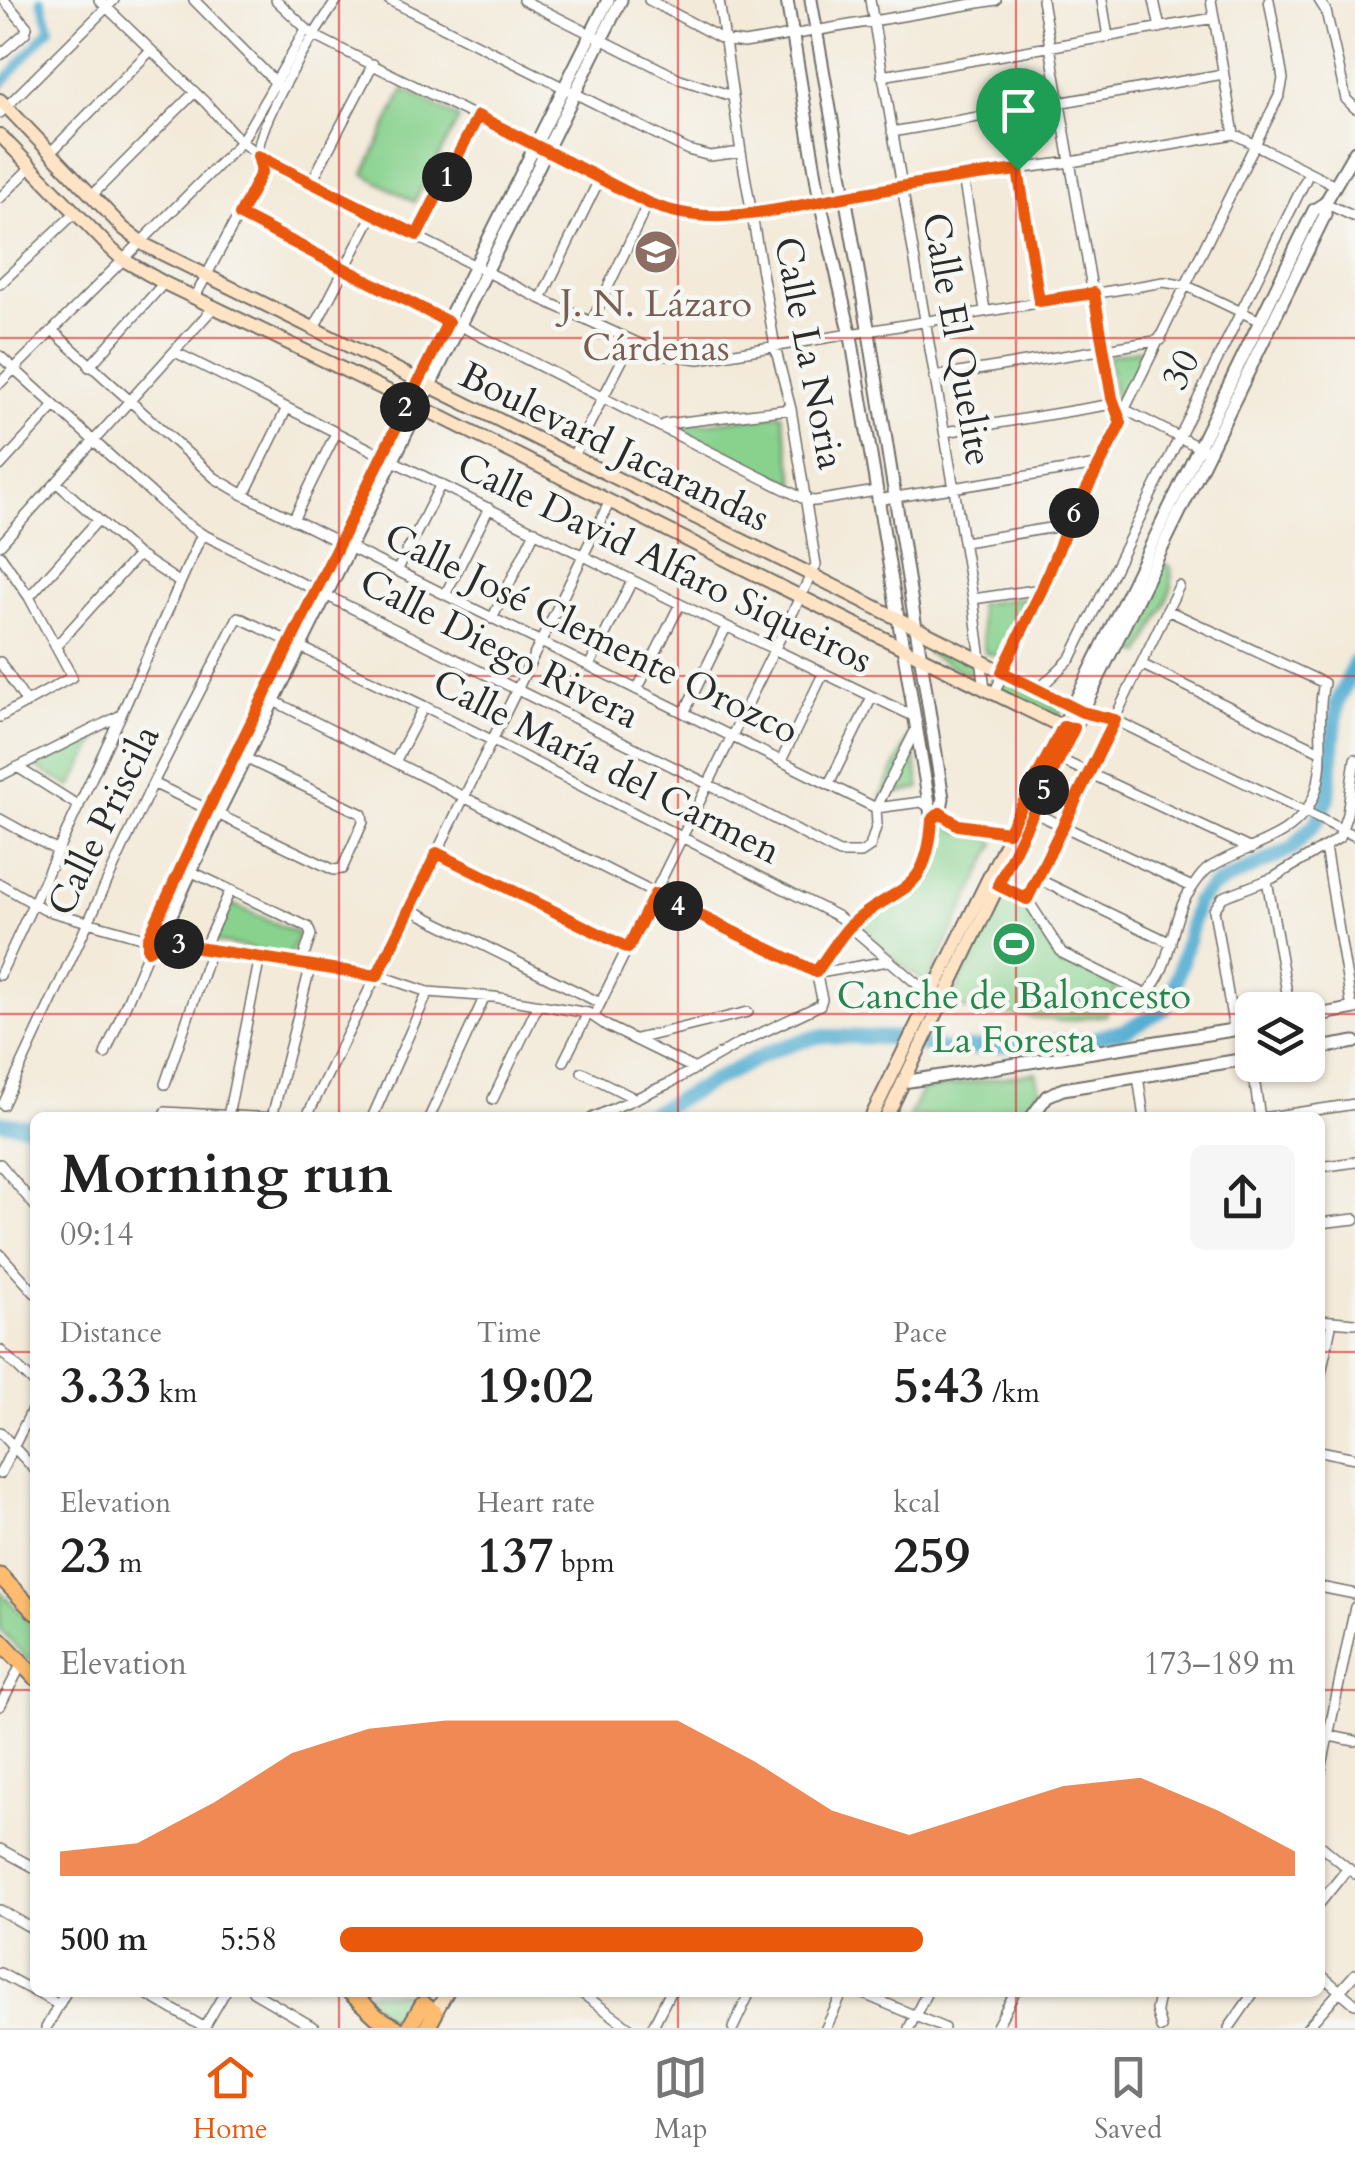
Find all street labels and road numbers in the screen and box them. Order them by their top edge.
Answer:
street label: Calle El Quelite [909,209,1005,470]
street label: Calle La Noria [761,232,857,474]
street label: 30 [1149,340,1213,399]
street label: Boulevard Jacarandas [451,349,778,544]
street label: Calle David Alfaro Siqueiros [449,440,881,686]
street label: Calle José Clemente Orozco [376,511,807,757]
street label: Calle Diego Rivera [351,556,648,742]
street label: Calle María del Carmen [424,657,789,877]
street label: Calle Priscila [35,716,172,924]

